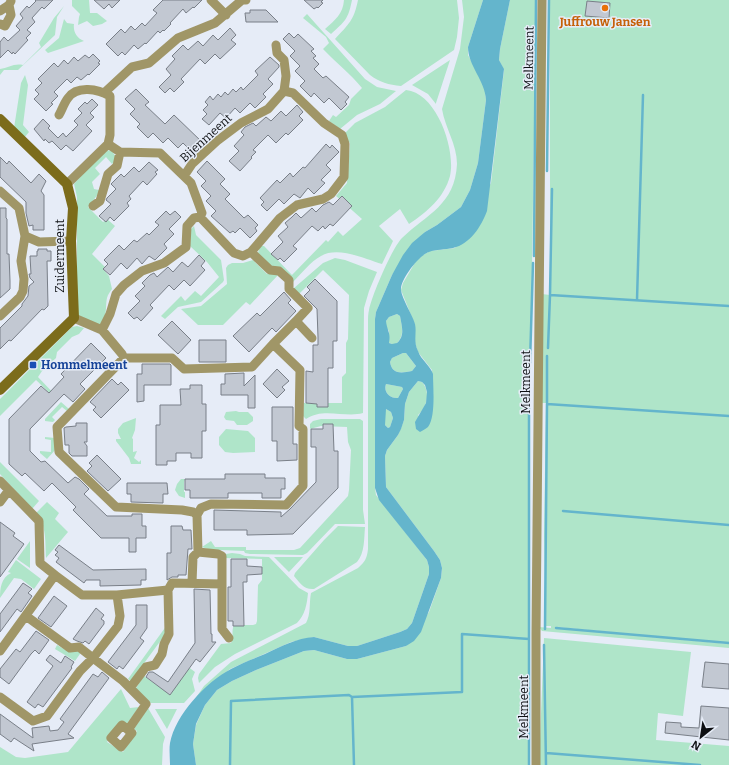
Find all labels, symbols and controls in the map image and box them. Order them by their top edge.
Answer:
marker: Juffrouw Jansen [600,3,610,13]
place label: Juffrouw Jansen [559,15,651,29]
street label: Melkmeent [521,25,537,90]
street label: Bijenmeent [177,111,235,165]
street label: Zuidermeent [53,219,67,293]
street label: Melkmeent [519,350,533,414]
place label: Hommelmeent [41,358,128,372]
marker: Hommelmeent [28,360,38,370]
street label: Melkmeent [517,675,531,739]
north arrow [681,717,721,757]
text: N [689,737,703,753]

